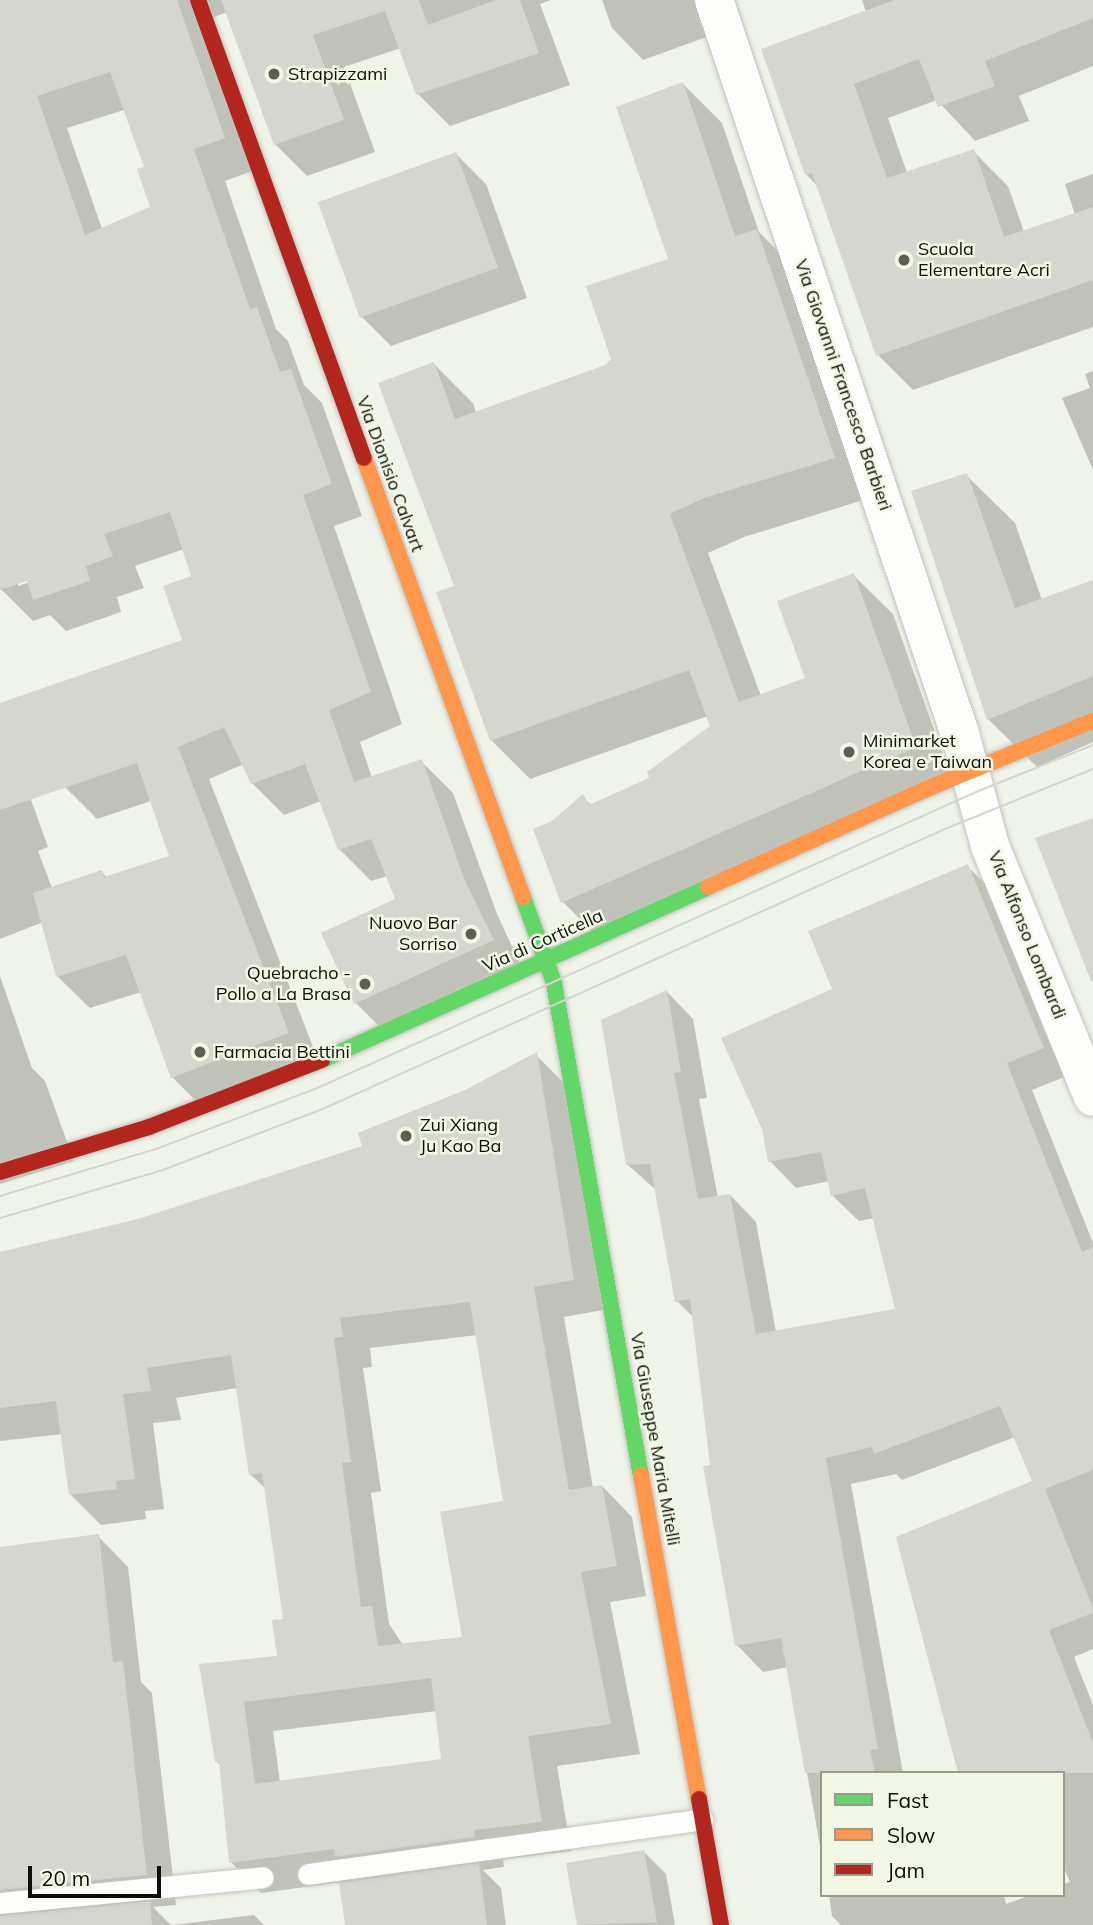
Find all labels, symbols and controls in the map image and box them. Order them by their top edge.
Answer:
place label: Strapizzami [288,63,387,85]
marker: Strapizzami [266,66,282,82]
place label: Scuola Elementare Acri [918,239,1050,282]
marker: Scuola Elementare Acri [896,252,912,268]
street label: Via Giovanni Francesco Barbieri [790,257,896,513]
street label: Via Dionisio Calvart [352,393,428,555]
place label: Minimarket Korea e Taiwan [863,731,992,774]
marker: Minimarket Korea e Taiwan [841,744,857,760]
street label: Via Alfonso Lombardi [983,848,1071,1022]
street label: Via di Corticella [479,905,607,977]
place label: Nuovo Bar Sorriso [369,913,457,956]
marker: Nuovo Bar Sorriso [463,926,479,942]
place label: Quebracho - Pollo a La Brasa [216,963,351,1006]
marker: Quebracho - Pollo a La Brasa [357,976,373,992]
place label: Farmacia Bettini [214,1041,350,1063]
marker: Farmacia Bettini [192,1044,208,1060]
place label: Zui Xiang Ju Kao Ba [420,1115,501,1158]
marker: Zui Xiang Ju Kao Ba [398,1128,414,1144]
street label: Via Giuseppe Maria Mitelli [626,1331,684,1547]
legend [820,1771,1065,1897]
text: Fast [887,1787,929,1813]
text: Slow [887,1822,935,1848]
scale bar [32,1852,164,1896]
text: Jam [887,1857,925,1883]
text: 20 m [41,1865,90,1891]

